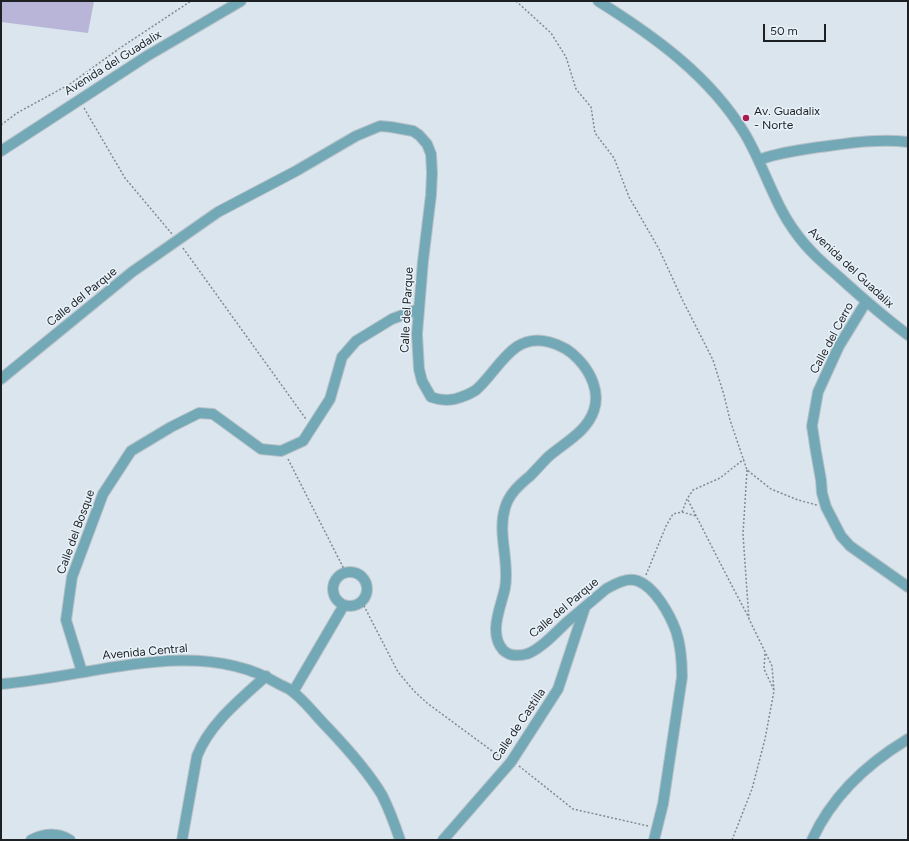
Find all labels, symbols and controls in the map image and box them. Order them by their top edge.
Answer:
scale bar [765,16,828,42]
text: 50 m [770,24,798,38]
street label: Avenida del Guadalix [62,27,164,99]
place label: Av. Guadalix - Norte [754,104,820,132]
marker: Av. Guadalix - Norte [741,113,751,123]
street label: Avenida del Guadalix [805,225,897,311]
street label: Calle del Parque [44,264,120,330]
street label: Calle del Parque [398,267,416,353]
street label: Calle del Cerro [807,300,857,376]
street label: Calle del Bosque [54,488,98,576]
street label: Calle del Parque [526,575,602,641]
street label: Avenida Central [102,641,188,663]
street label: Calle de Castilla [489,686,549,764]

